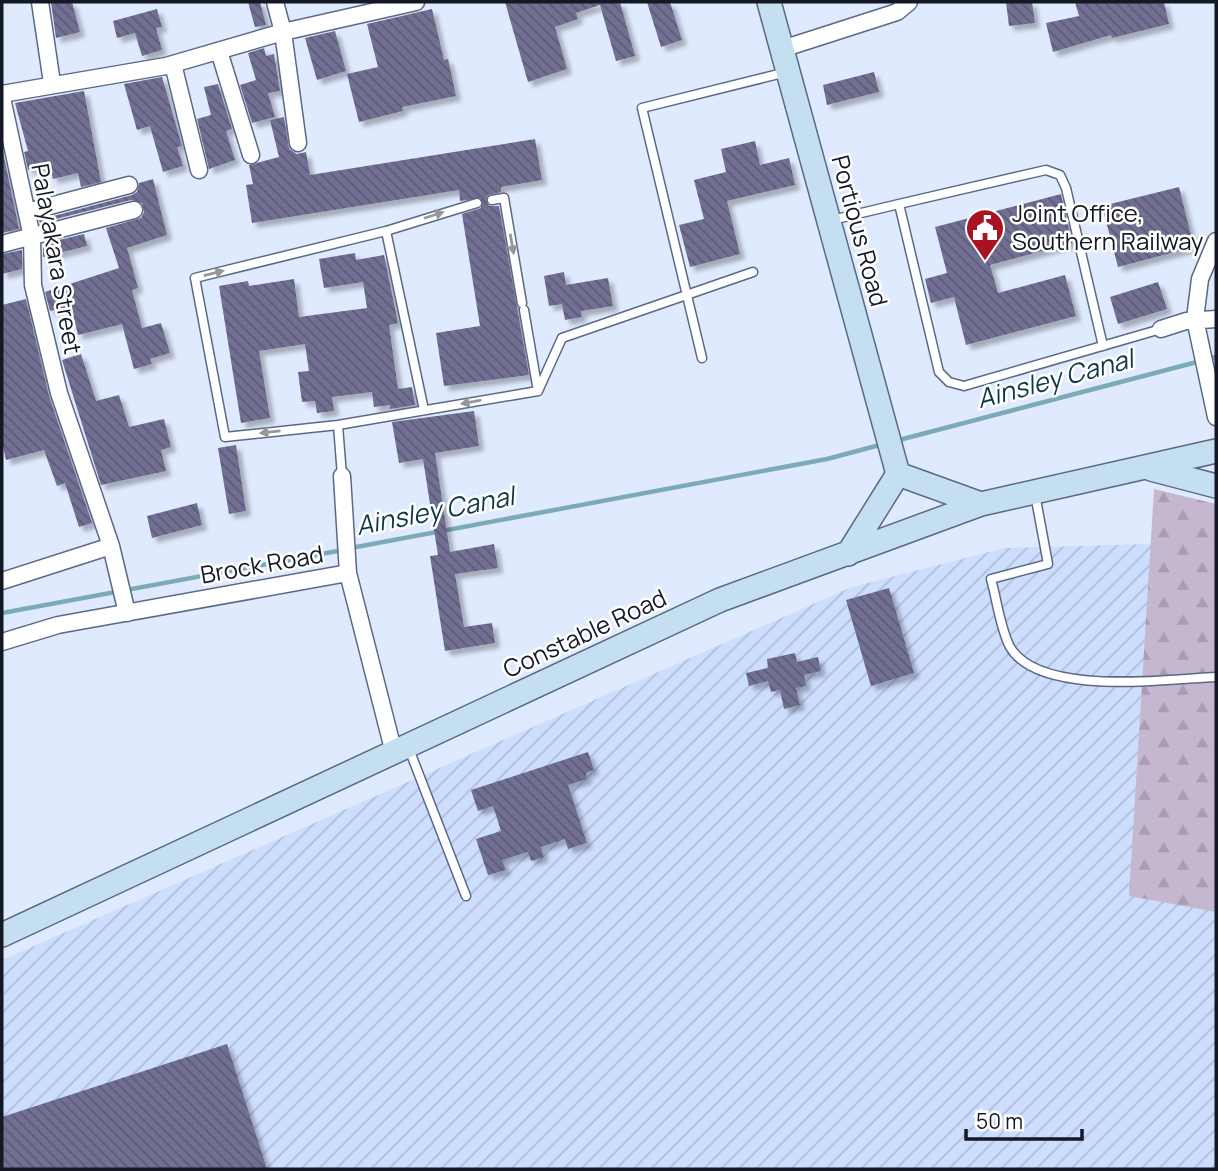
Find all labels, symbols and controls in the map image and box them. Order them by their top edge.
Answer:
street label: Portious Road [824,151,896,310]
street label: Palayakara Street [24,161,90,357]
place label: Joint Office, Southern Railway [1012,196,1204,257]
public building icon: Joint Office, Southern Railway [964,207,1006,262]
one-way arrow [424,209,445,220]
one-way arrow [507,233,518,255]
one-way arrow [203,267,225,278]
water label: Ainsley Canal [973,339,1140,416]
one-way arrow [459,397,481,408]
one-way arrow [259,427,281,438]
water label: Ainsley Canal [353,476,520,543]
street label: Brock Road [198,536,326,591]
street label: Constable Road [497,580,671,685]
scale bar [966,1098,1082,1142]
text: 50 m [976,1107,1023,1135]

